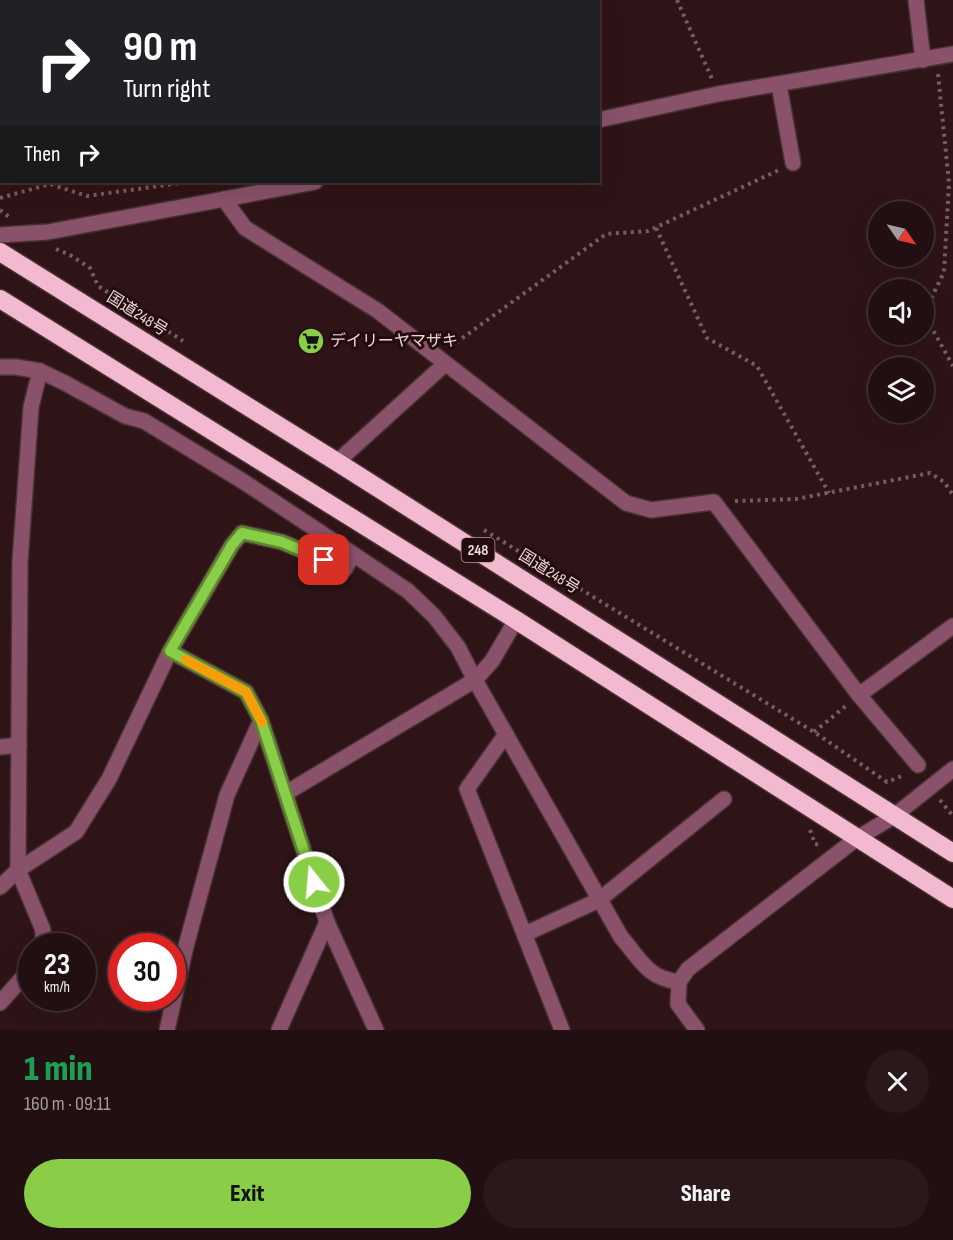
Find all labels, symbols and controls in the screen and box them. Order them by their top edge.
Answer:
text: 90 m [123,22,197,73]
icon: right [24,24,102,102]
text: Turn right [123,73,210,105]
icon: right [72,138,105,171]
text: Then [24,141,60,168]
north arrow [868,201,934,267]
map controls [868,201,934,423]
button: sound [868,279,934,345]
street label: 国道248号 [103,288,171,340]
supermarket icon: デイリーヤマザキ [296,326,326,356]
place label: デイリーヤマザキ [330,332,458,351]
button: layers [868,357,934,423]
pin [298,534,349,585]
road number: 248 [462,538,494,562]
icon: arrive [307,543,340,576]
street label: 国道248号 [515,546,583,598]
position arrow [282,850,346,914]
speed limit sign: 30 [108,933,186,1011]
text: 23 [44,947,70,983]
text: km/h [44,978,70,997]
text: 1 min [24,1048,92,1091]
button: close [866,1050,929,1113]
text: 160 m · 09:11 [24,1092,111,1116]
button: Exit [24,1159,471,1228]
button: Share [483,1159,929,1228]

